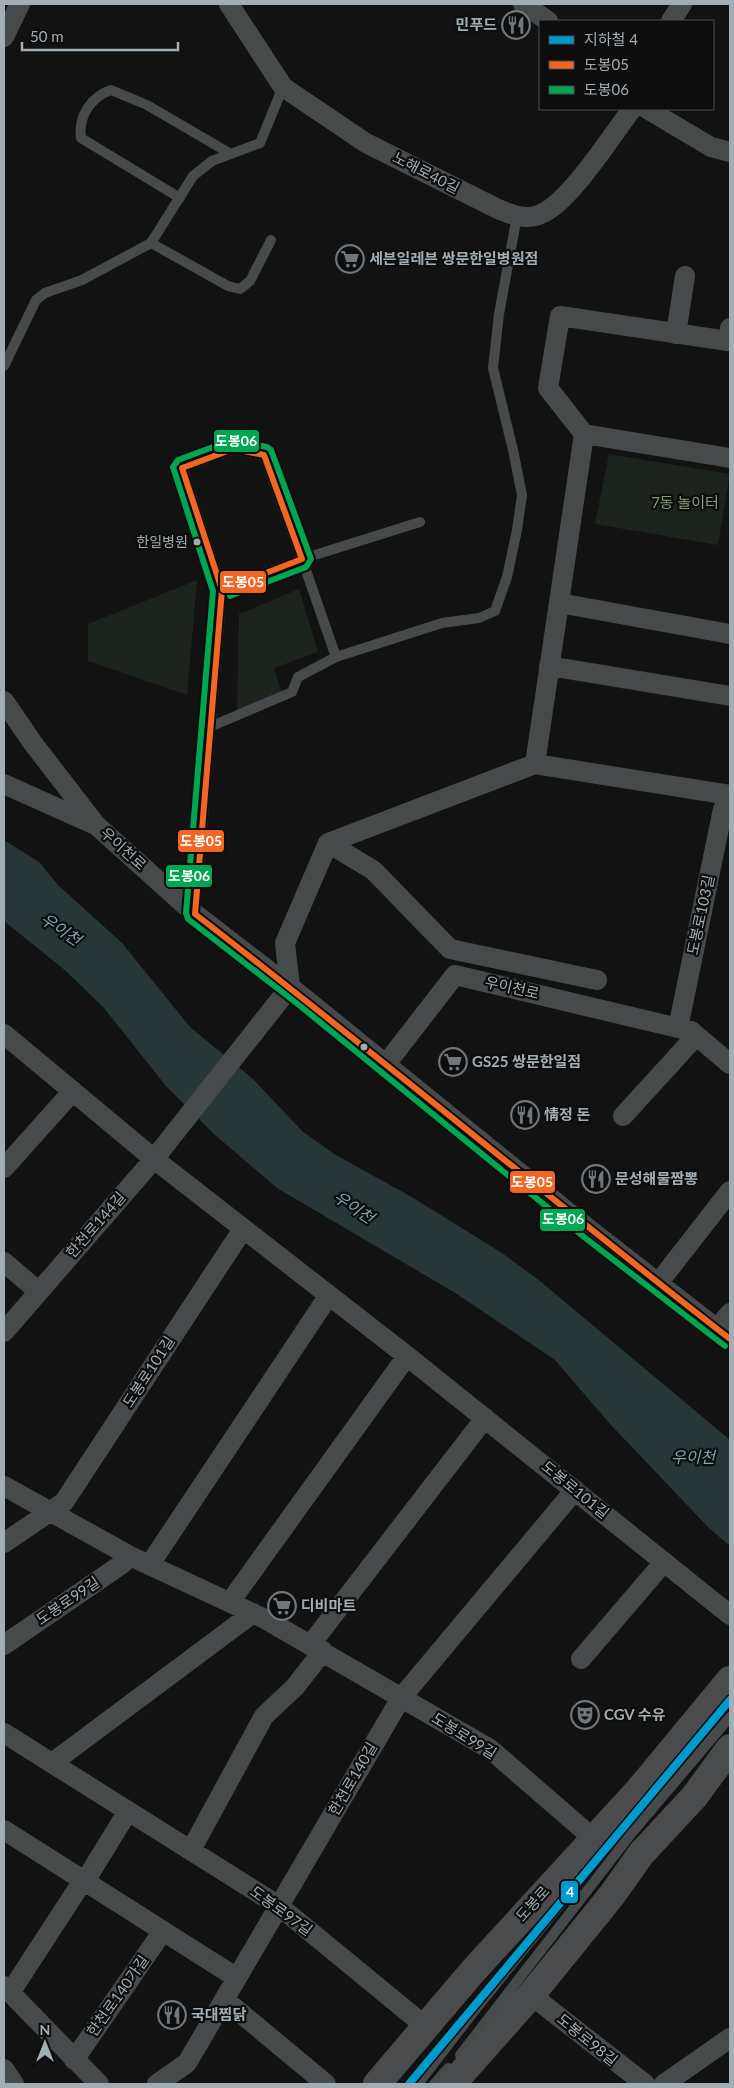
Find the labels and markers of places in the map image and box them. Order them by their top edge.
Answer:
restaurant icon: 민푸드 [501,10,531,40]
place label: 민푸드 [456,15,497,33]
supermarket icon: 세븐일레븐 쌍문한일병원점 [335,244,365,274]
place label: 세븐일레븐 쌍문한일병원점 [369,249,538,267]
place label: 한일병원 [136,533,188,550]
marker: 한일병원 [192,537,202,547]
unlabelled marker [359,1042,369,1052]
supermarket icon: GS25 쌍문한일점 [438,1047,468,1077]
place label: GS25 쌍문한일점 [472,1052,581,1070]
restaurant icon: 情정 돈 [510,1100,540,1130]
place label: 情정 돈 [544,1105,590,1123]
restaurant icon: 문성해물짬뽕 [581,1164,611,1194]
place label: 문성해물짬뽕 [615,1169,698,1187]
supermarket icon: 디비마트 [267,1591,297,1621]
place label: 디비마트 [301,1596,356,1614]
theatre icon: CGV 수유 [570,1700,600,1730]
place label: CGV 수유 [604,1705,666,1723]
restaurant icon: 국대찜닭 [157,2000,187,2030]
place label: 국대찜닭 [191,2005,246,2023]

